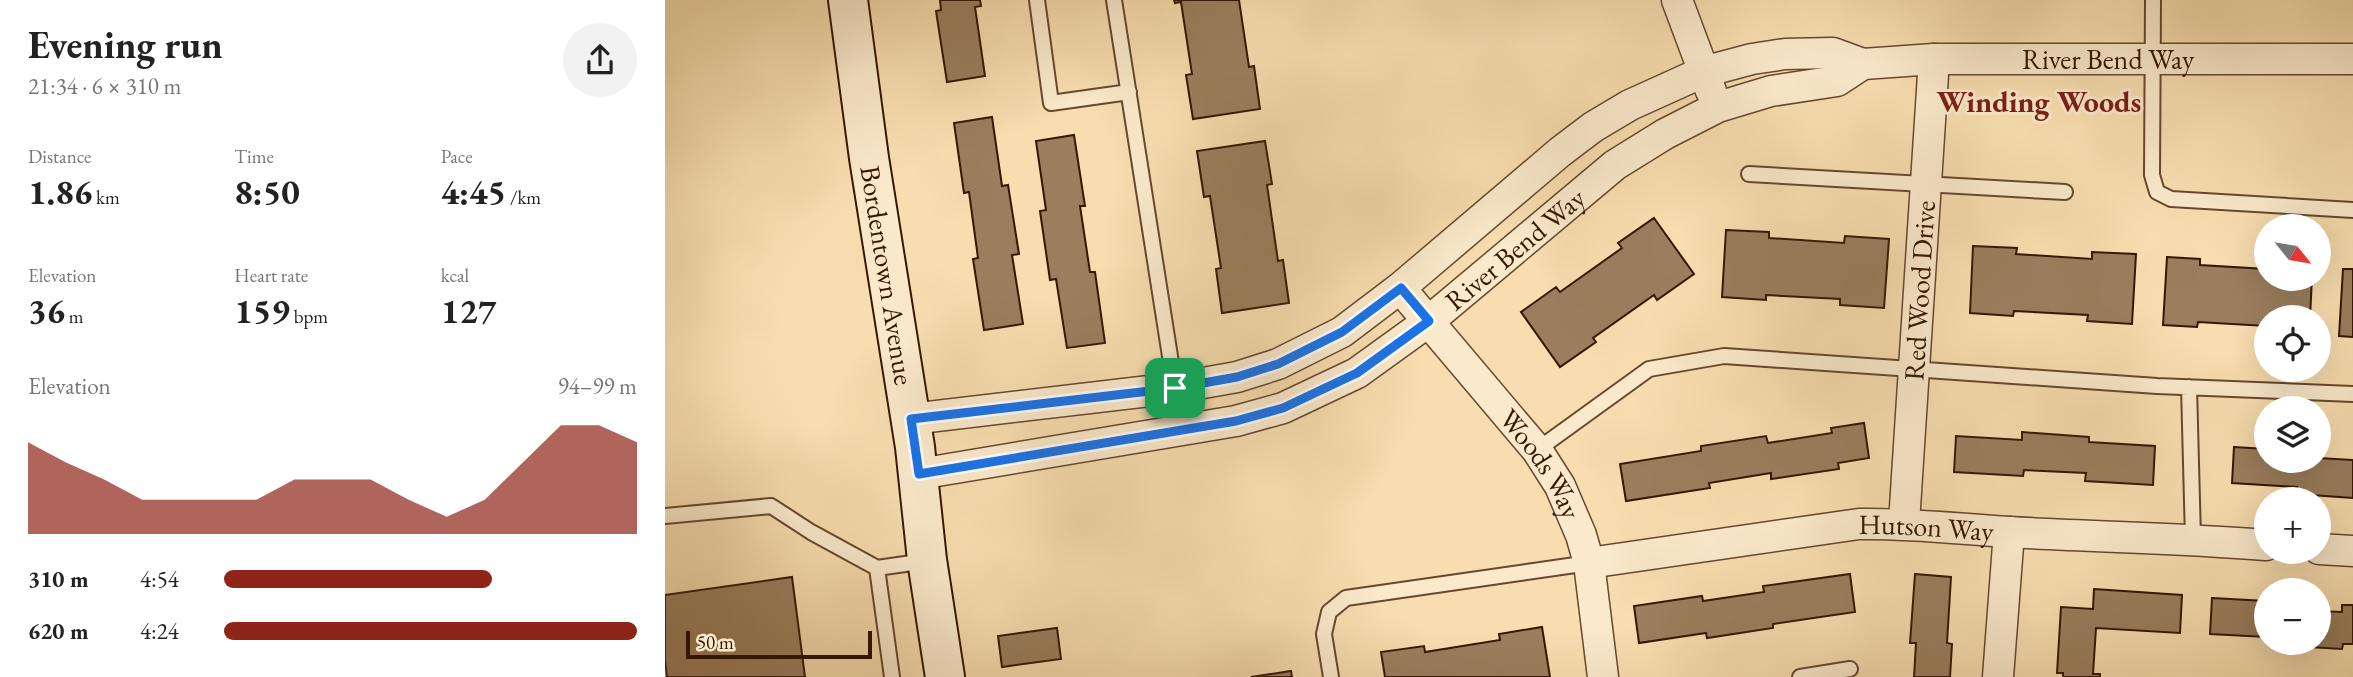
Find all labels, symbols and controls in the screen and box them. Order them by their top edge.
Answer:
text: Evening run [28,20,223,69]
button: share [563,23,637,97]
street label: River Bend Way [2022,41,2195,77]
text: 21:34 · 6 × 310 m [28,71,181,101]
district label: Winding Woods [1937,82,2141,121]
text: Distance [28,144,91,169]
text: Time [234,144,274,169]
text: Pace [441,144,473,169]
street label: Bordentown Avenue [852,163,923,388]
text: 1.86 [28,169,92,214]
text: 8:50 [234,169,300,214]
text: 4:45 [441,169,506,214]
street label: River Bend Way [1437,179,1593,318]
text: km [92,185,120,210]
text: /km [506,185,541,210]
street label: Red Wood Drive [1895,199,1943,382]
north arrow [2254,214,2331,290]
map controls [2254,214,2331,655]
text: Elevation [28,263,96,288]
text: Heart rate [234,263,308,288]
text: kcal [441,263,469,288]
text: 36 [28,288,65,333]
text: 159 [234,288,290,333]
text: 127 [441,288,496,333]
text: m [65,304,84,329]
text: bpm [290,304,328,329]
button: locate [2254,305,2331,382]
pin [1145,358,1205,418]
icon: arrive [1156,369,1194,407]
text: Elevation [28,371,111,401]
text: 94–99 m [558,371,637,401]
button: layers [2254,396,2331,473]
street label: Woods Way [1492,401,1590,525]
button: + [2254,487,2331,564]
street label: Hutson Way [1858,506,1996,549]
text: 310 m [28,564,89,594]
text: 4:54 [140,564,179,594]
button: − [2254,578,2331,655]
text: 620 m [28,616,89,646]
text: 4:24 [140,616,179,646]
scale bar [686,628,871,660]
text: 50 m [697,630,734,655]

